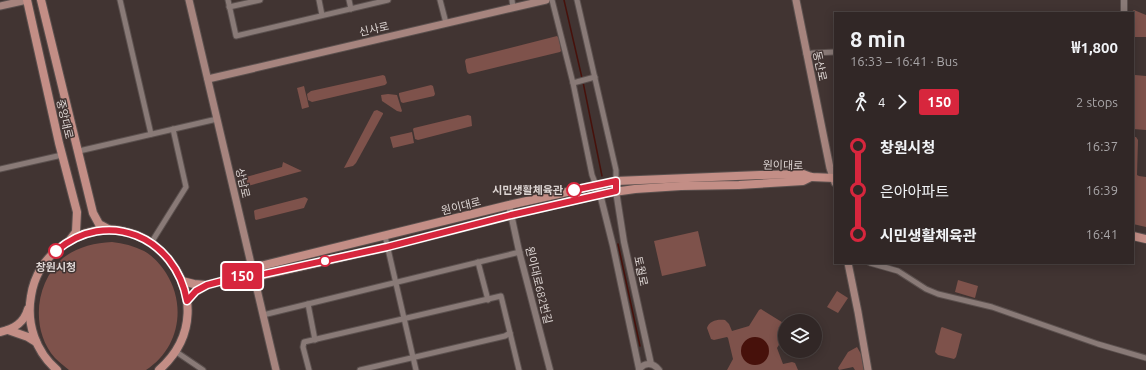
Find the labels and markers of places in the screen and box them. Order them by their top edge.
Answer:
marker: 시민생활체육관 [566,182,582,198]
place label: 시민생활체육관 [492,184,563,196]
marker: 창원시청 [48,243,64,259]
unlabelled marker [319,255,331,267]
place label: 창원시청 [36,261,76,273]

